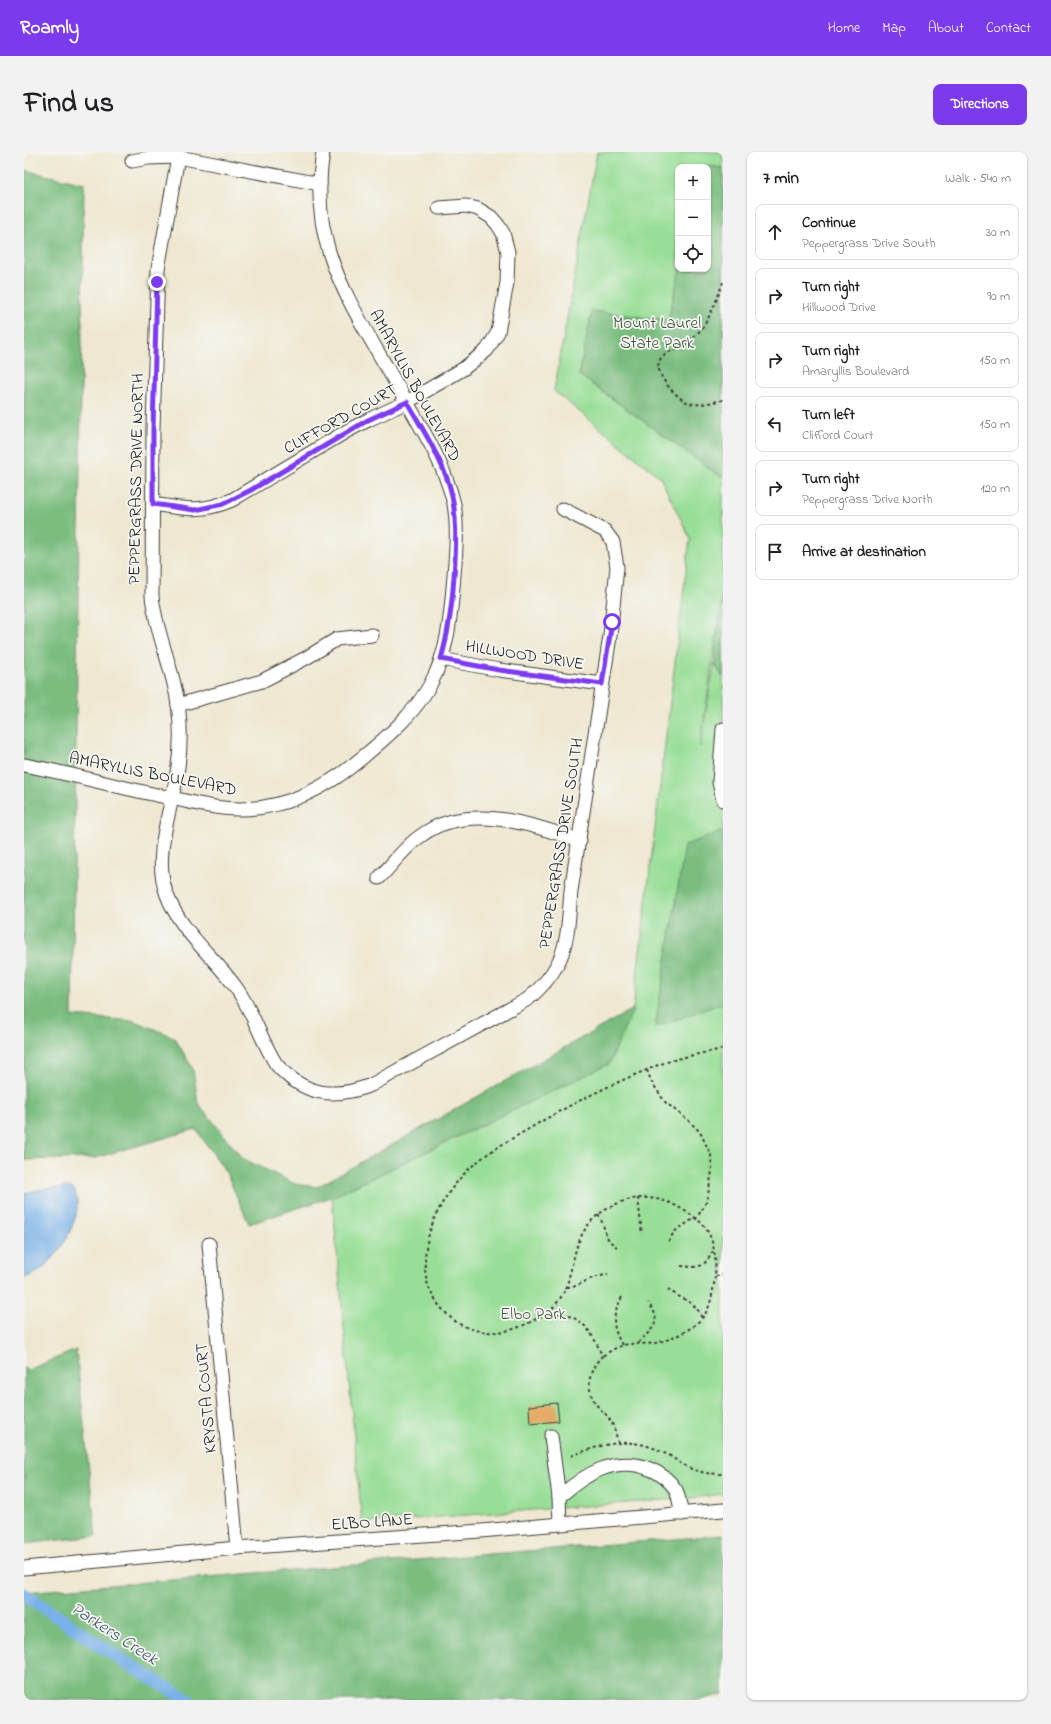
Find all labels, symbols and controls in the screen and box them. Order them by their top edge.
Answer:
text: Roamly [20,15,79,42]
text: Home [828,18,860,39]
text: Map [882,18,906,39]
text: About [928,18,964,39]
text: Contact [986,18,1031,39]
text: Find us [24,84,114,125]
button: Directions [933,84,1027,125]
map controls [675,164,711,272]
button: + [675,164,711,200]
text: 7 min [763,166,799,191]
text: Walk · 540 m [945,169,1011,188]
button: − [675,200,711,236]
text: Continue [802,212,856,234]
icon: ahead [764,221,786,243]
text: 30 m [986,223,1010,242]
text: Peppergrass Drive South [802,234,935,253]
button: locate [675,236,711,272]
route end [148,273,166,291]
text: Turn right [802,276,860,298]
icon: right [764,285,786,307]
text: 90 m [987,287,1010,306]
text: Hillwood Drive [802,298,876,317]
street label: AMARYLLIS BOULEVARD [362,305,467,466]
park label: Mount Laurel State Park [613,311,701,356]
text: Turn right [802,340,860,362]
icon: right [764,349,786,371]
text: 150 m [979,351,1010,370]
text: Amaryllis Boulevard [802,362,909,381]
street label: PEPPERGRASS DRIVE NORTH [122,373,151,585]
street label: CLIFFORD COURT [279,378,402,461]
text: Turn left [802,404,855,426]
icon: left [764,413,786,435]
text: 150 m [979,415,1010,434]
text: Clifford Court [802,426,873,445]
text: Turn right [802,468,860,490]
icon: right [764,477,786,499]
text: 120 m [980,479,1010,498]
text: Peppergrass Drive North [802,490,932,509]
icon: arrive [764,541,786,563]
text: Arrive at destination [802,541,926,563]
route start [603,613,621,631]
street label: HILLWOOD DRIVE [464,634,586,677]
street label: PEPPERGRASS DRIVE SOUTH [532,736,591,950]
street label: AMARYLLIS BOULEVARD [67,746,239,803]
park label: Elbo Park [500,1302,567,1327]
street label: KRYSTA COURT [189,1341,224,1454]
street label: ELBO LANE [330,1507,414,1538]
water label: Parkers Creek [65,1597,164,1673]

